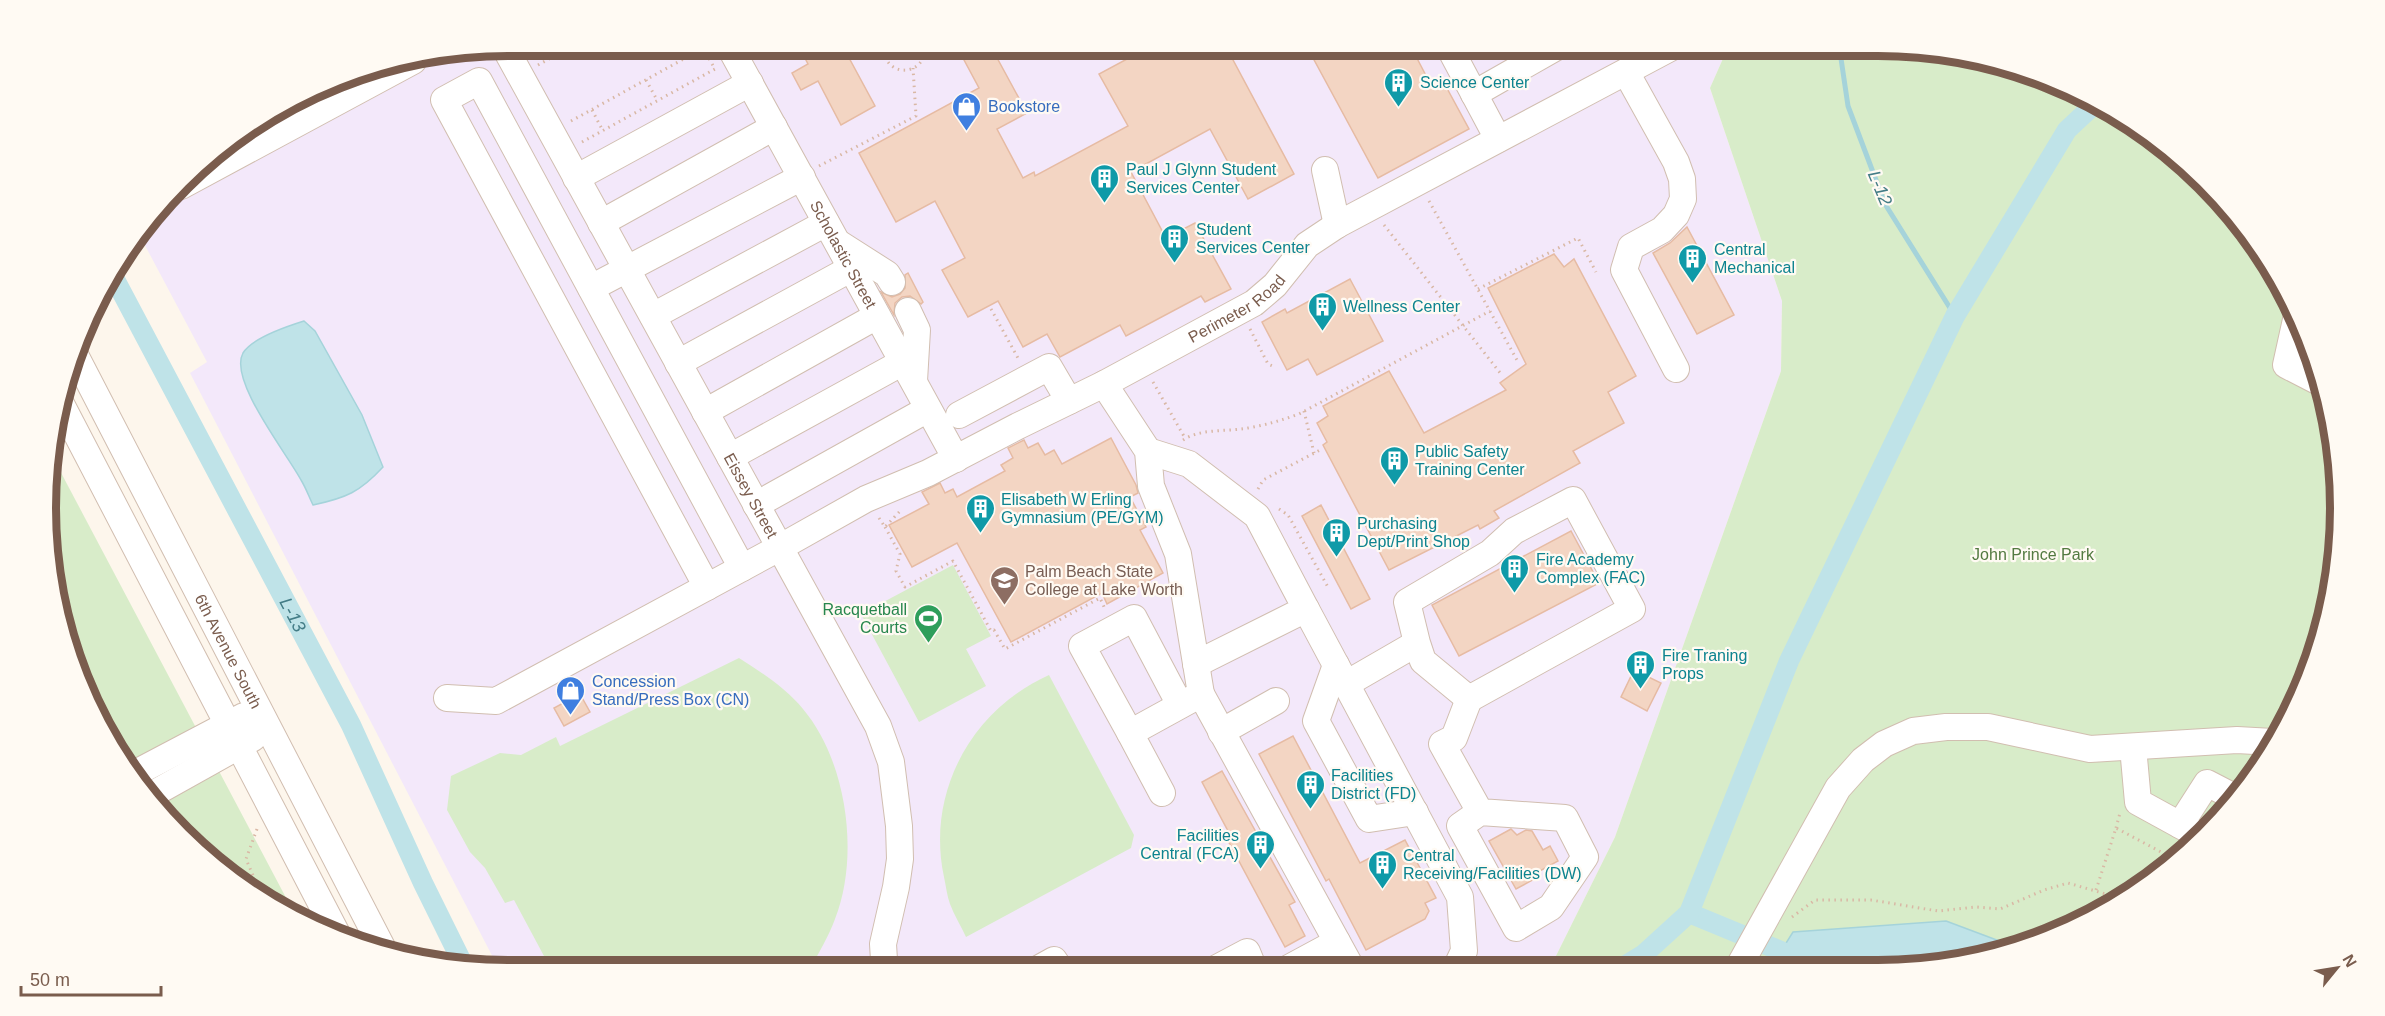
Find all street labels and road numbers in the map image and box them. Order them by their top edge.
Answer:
street label: Scholastic Street [807,198,880,312]
street label: Perimeter Road [1185,272,1289,346]
street label: Eissey Street [721,450,781,542]
street label: 6th Avenue South [192,591,265,711]

